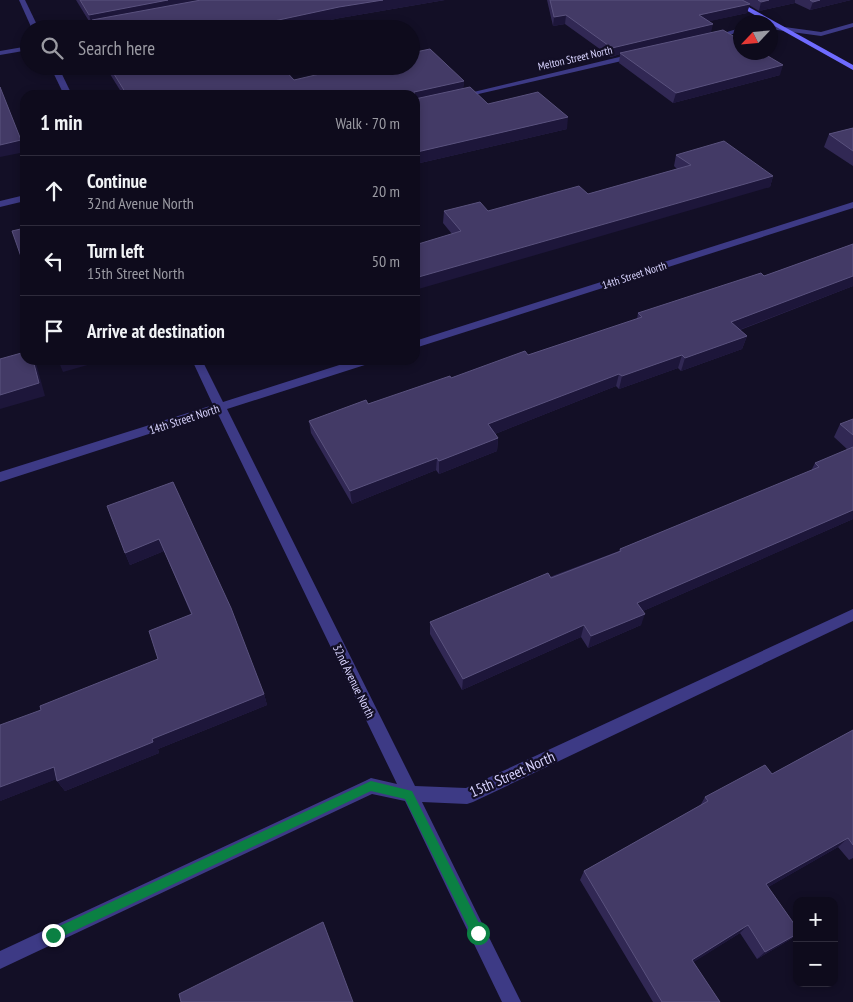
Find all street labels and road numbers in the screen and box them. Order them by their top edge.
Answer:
street label: Melton Street North [536,43,614,73]
street label: 14th Street North [600,258,668,292]
street label: 14th Street North [147,401,221,437]
street label: 32nd Avenue North [330,642,378,720]
street label: 15th Street North [466,747,558,801]

